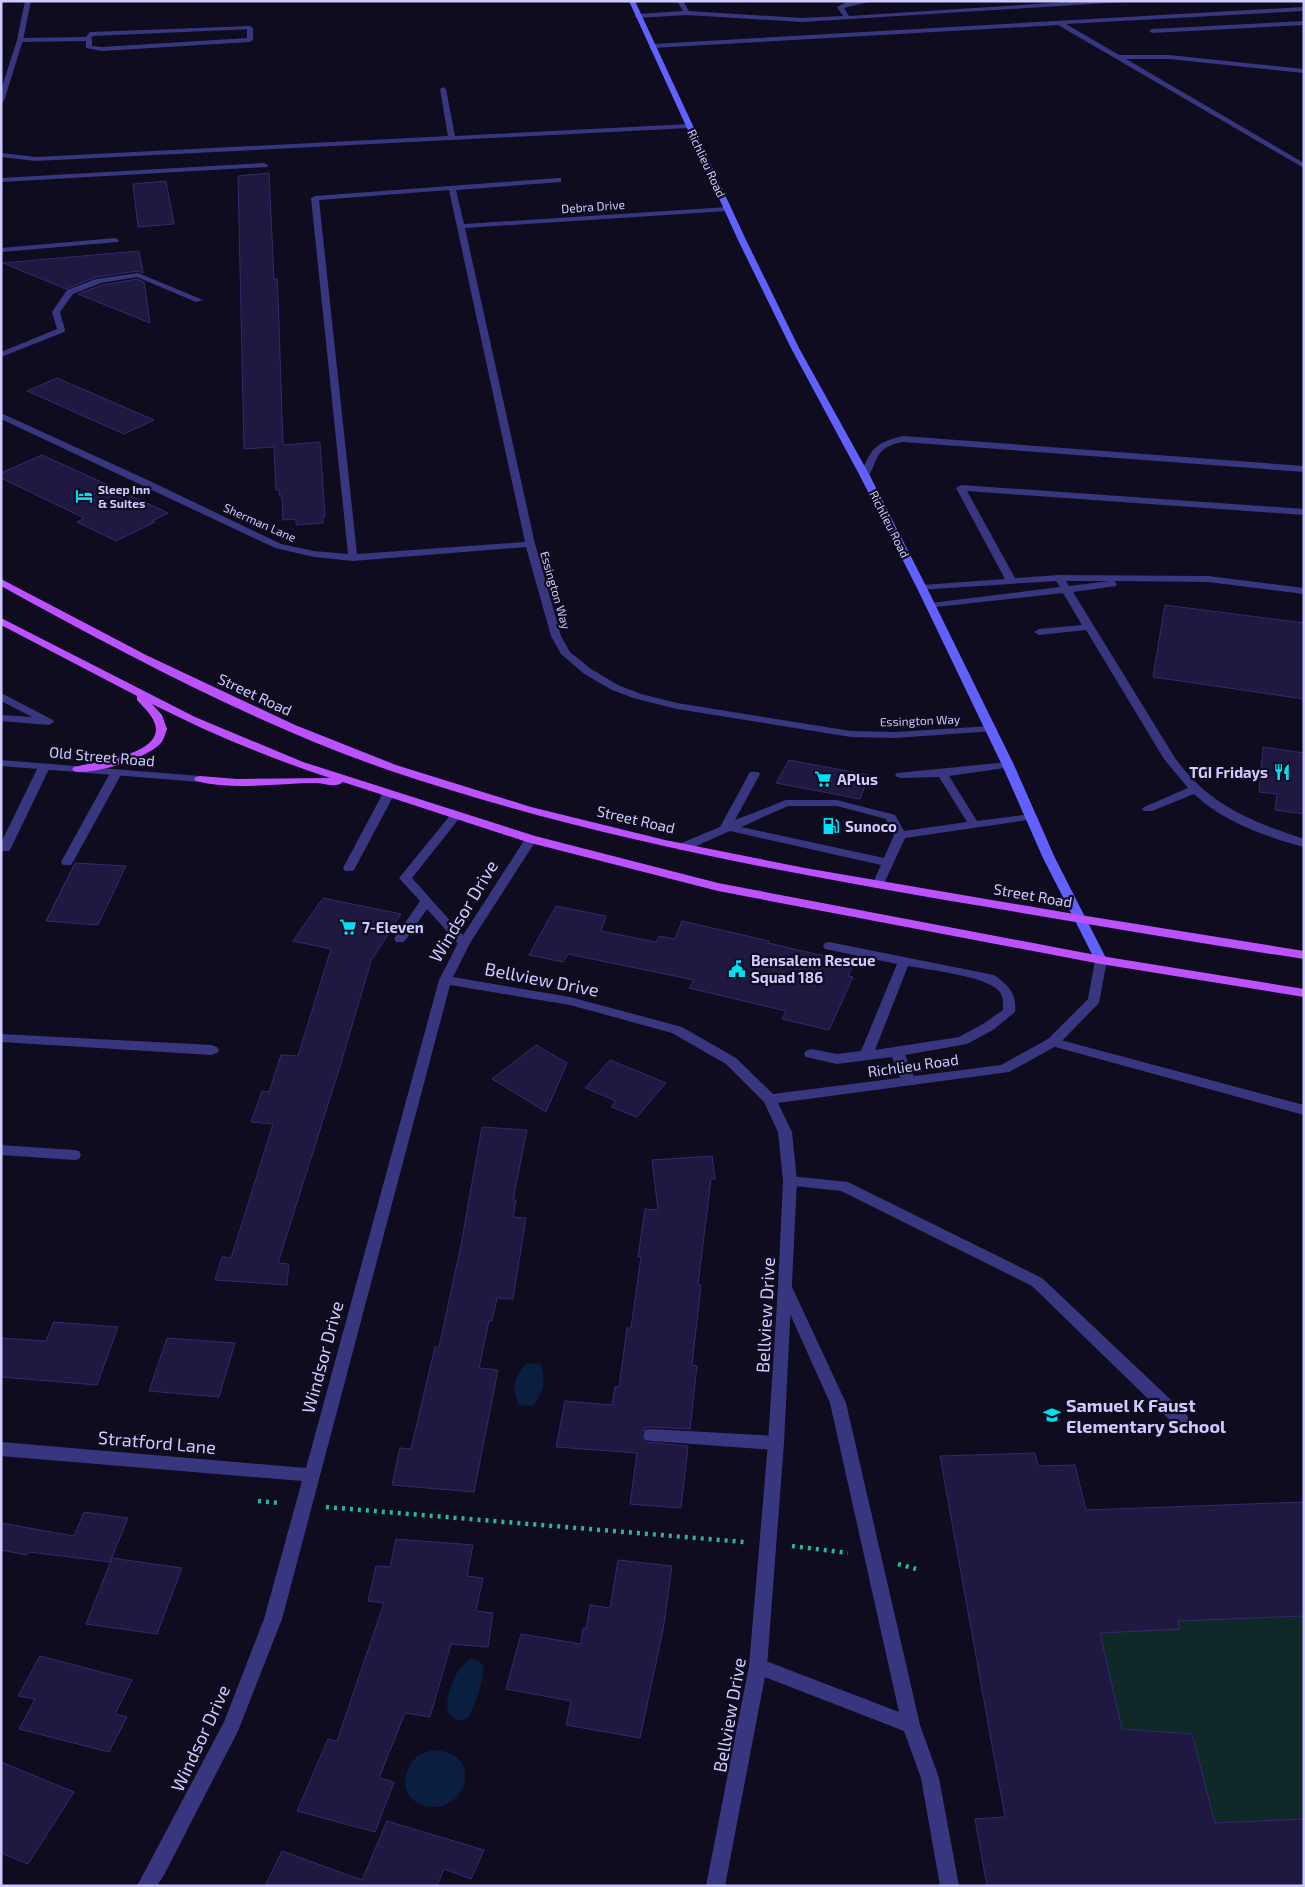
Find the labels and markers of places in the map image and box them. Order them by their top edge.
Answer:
place label: Sleep Inn & Suites [98,482,150,510]
hotel icon: Sleep Inn & Suites [74,486,94,506]
restaurant icon: TGI Fridays [1272,762,1292,782]
place label: TGI Fridays [1189,763,1268,782]
supermarket icon: APlus [813,769,833,789]
place label: APlus [837,770,878,788]
fuel station icon: Sunoco [821,816,841,836]
place label: Sunoco [845,817,897,835]
supermarket icon: 7-Eleven [338,917,358,937]
place label: 7-Eleven [362,918,424,936]
place label: Bensalem Rescue Squad 186 [751,951,875,986]
public building icon: Bensalem Rescue Squad 186 [727,959,747,979]
place label: Samuel K Faust Elementary School [1066,1394,1226,1437]
school or university icon: Samuel K Faust Elementary School [1042,1405,1062,1425]

